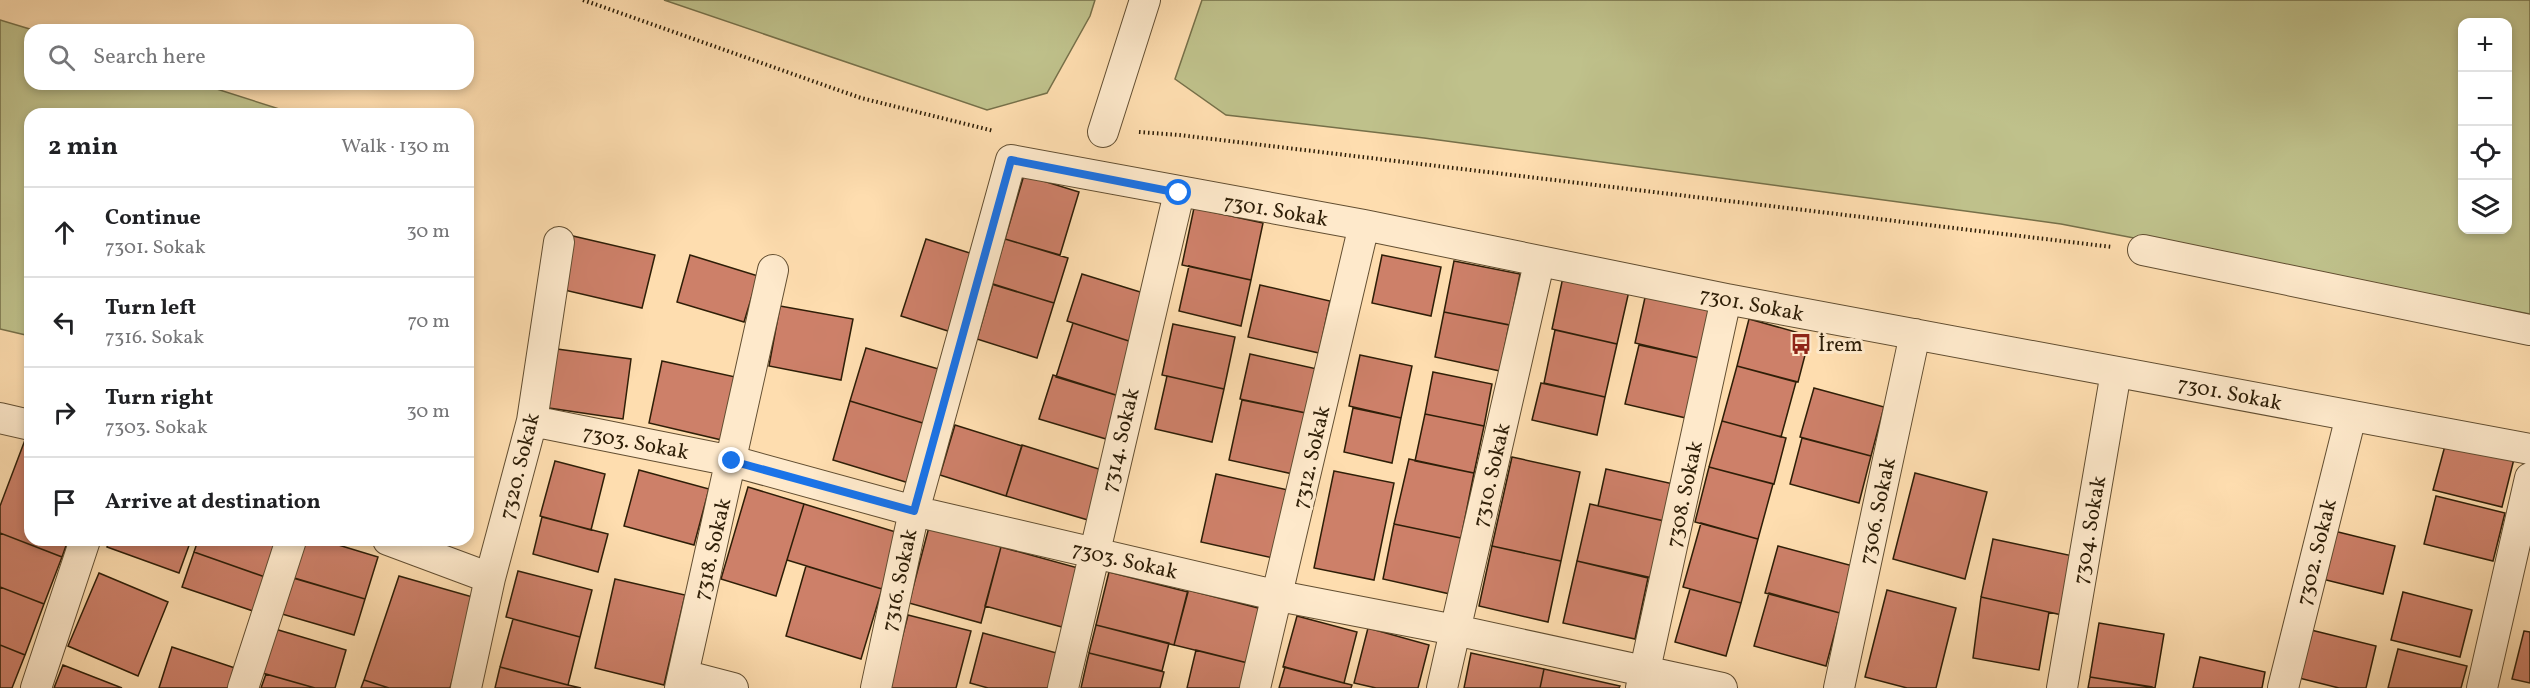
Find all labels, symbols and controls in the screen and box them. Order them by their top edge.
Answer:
map controls [2458,18,2512,234]
button: + [2458,18,2512,72]
search box [24,24,474,90]
icon: search [45,41,78,74]
text: Search here [93,42,206,73]
button: − [2458,72,2512,126]
button: locate [2458,126,2512,180]
text: 2 min [48,129,118,165]
text: Walk · 130 m [341,133,450,161]
route start [1165,179,1191,205]
button: layers [2458,180,2512,234]
street label: 7301. Sokak [1221,188,1331,235]
text: Continue [105,203,201,234]
icon: ahead [48,216,81,249]
text: 30 m [406,218,450,246]
text: 7301. Sokak [105,234,206,262]
street label: 7301. Sokak [1697,281,1807,330]
text: Turn left [105,293,196,324]
icon: left [48,306,81,339]
text: 70 m [407,308,450,336]
text: 7316. Sokak [105,324,204,352]
place label: İrem [1818,331,1863,360]
bus stop icon: İrem [1789,332,1813,356]
street label: 7301. Sokak [2175,370,2285,419]
text: Turn right [105,383,213,414]
street label: 7314. Sokak [1095,385,1148,495]
icon: right [48,396,81,429]
text: 30 m [406,398,450,426]
street label: 7312. Sokak [1287,402,1339,512]
street label: 7320. Sokak [493,409,548,523]
text: 7303. Sokak [105,414,208,442]
street label: 7303. Sokak [580,419,692,468]
street label: 7310. Sokak [1466,420,1519,530]
street label: 7308. Sokak [1660,438,1711,550]
route end [718,447,744,473]
street label: 7306. Sokak [1853,455,1904,567]
street label: 7304. Sokak [2067,473,2114,587]
icon: arrive [48,486,81,519]
text: Arrive at destination [105,487,321,518]
street label: 7318. Sokak [688,495,739,603]
street label: 7302. Sokak [2290,496,2345,609]
street label: 7316. Sokak [875,526,926,634]
street label: 7303. Sokak [1069,535,1181,588]

